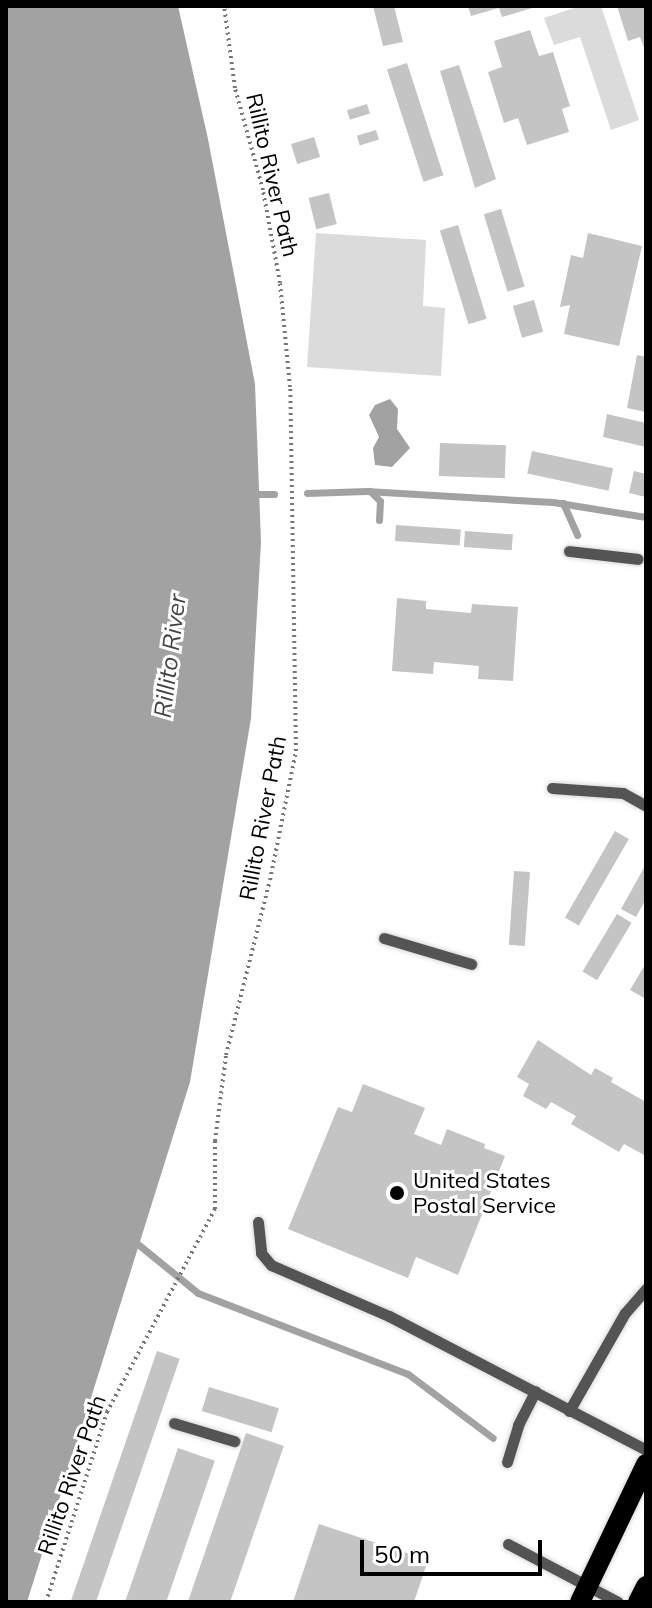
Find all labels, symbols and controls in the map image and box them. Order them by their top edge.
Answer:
street label: Rillito River Path [240,91,304,259]
water label: Rillito River [148,593,192,719]
street label: Rillito River Path [234,733,292,903]
place label: United States Postal Service [413,1167,556,1218]
marker: United States Postal Service [388,1184,406,1202]
street label: Rillito River Path [32,1392,112,1558]
scale bar [364,1524,546,1574]
text: 50 m [374,1539,430,1569]

